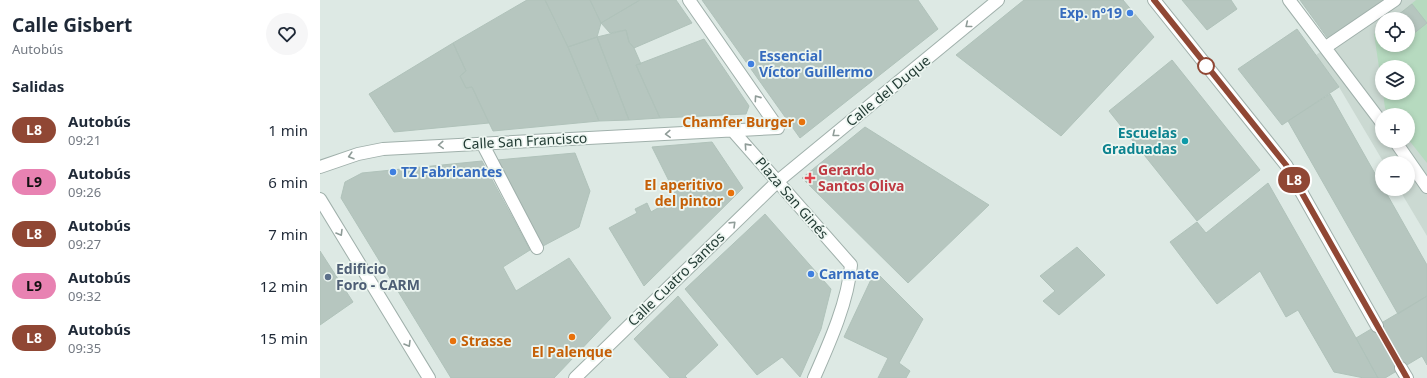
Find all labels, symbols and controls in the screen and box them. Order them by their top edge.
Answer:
place label: Exp. nº19 [1059,3,1122,22]
marker: Exp. nº19 [1125,8,1135,18]
text: Calle Gisbert [12,12,132,38]
map controls [1375,12,1415,196]
button: locate [1375,12,1415,52]
button: heart [266,13,308,55]
one-way arrow [966,20,973,27]
text: Autobús [12,40,63,58]
place label: Essencial Víctor Guillermo [759,46,873,81]
street label: Calle del Duque [842,51,934,130]
unlabelled marker [1197,57,1215,75]
marker: Essencial Víctor Guillermo [746,59,756,69]
button: layers [1375,60,1415,100]
text: Salidas [12,76,64,96]
one-way arrow [755,95,762,102]
button: + [1375,108,1415,148]
text: Autobús [68,111,131,131]
place label: Chamfer Burger [682,112,795,131]
marker: Chamfer Burger [797,117,807,127]
text: L8 [26,120,42,139]
text: 1 min [268,120,308,140]
place label: Escuelas Graduadas [1102,123,1177,158]
street label: Calle San Francisco [462,128,588,153]
one-way arrow [665,130,671,138]
one-way arrow [833,130,840,137]
text: 09:21 [68,131,101,149]
marker: Escuelas Graduadas [1180,136,1190,146]
one-way arrow [437,141,444,150]
one-way arrow [744,143,751,150]
one-way arrow [348,151,355,160]
street label: Plaza San Ginés [751,153,833,243]
button: − [1375,156,1415,196]
place label: Gerardo Santos Oliva [818,160,905,195]
place label: TZ Fabricantes [401,162,502,181]
text: Autobús [68,163,131,183]
marker: TZ Fabricantes [388,167,398,177]
line badge: L8 [1276,167,1312,193]
text: L8 [1286,170,1302,189]
text: L9 [26,172,42,191]
text: 6 min [268,172,308,192]
marker: Gerardo Santos Oliva [805,173,815,183]
place label: El aperitivo del pintor [644,175,724,210]
text: 09:26 [68,183,101,201]
marker: El aperitivo del pintor [726,188,736,198]
text: Autobús [68,215,131,235]
one-way arrow [728,221,736,229]
text: L8 [26,224,42,243]
text: 7 min [268,224,308,244]
street label: Calle Cuatro Santos [623,227,728,330]
one-way arrow [336,229,343,236]
text: 09:27 [68,235,101,253]
place label: Edificio Foro - CARM [336,259,420,294]
place label: Carmate [819,264,879,283]
text: Autobús [68,267,131,287]
marker: Carmate [806,269,816,279]
marker: Edificio Foro - CARM [323,272,333,282]
text: L9 [26,276,42,295]
text: 12 min [260,276,308,296]
text: 09:32 [68,287,101,305]
text: Autobús [68,319,131,339]
text: L8 [26,328,42,347]
text: 15 min [260,328,308,348]
place label: Strasse [461,331,512,350]
marker: El Palenque [567,332,577,342]
marker: Strasse [448,336,458,346]
text: 09:35 [68,339,101,357]
one-way arrow [403,340,410,347]
place label: El Palenque [532,342,612,361]

